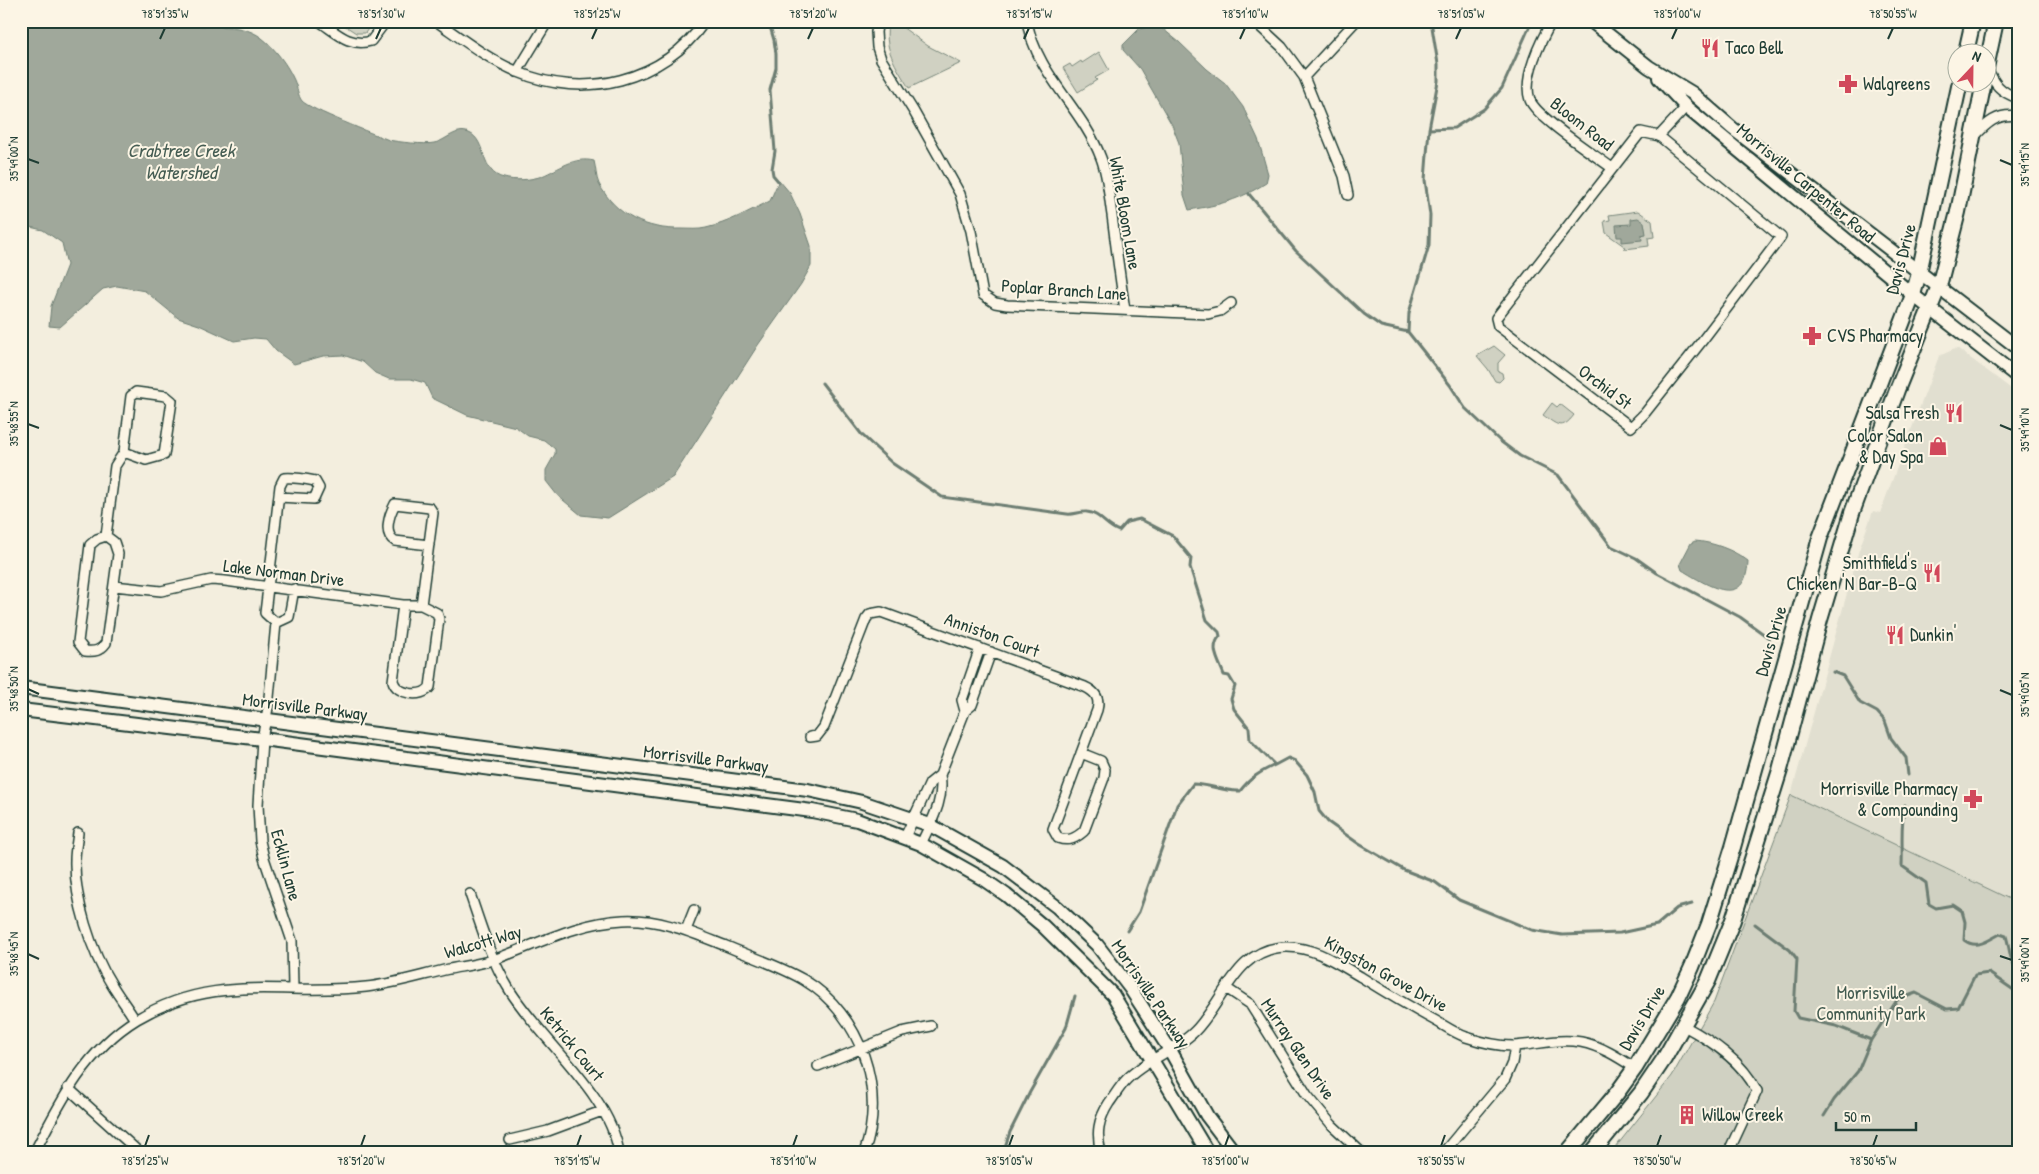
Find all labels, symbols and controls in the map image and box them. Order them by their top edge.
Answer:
text: 78°51'35"W [142,5,189,22]
text: 78°51'30"W [357,5,405,22]
text: 78°51'25"W [573,5,621,22]
text: 78°51'20"W [789,5,837,22]
text: 78°51'15"W [1006,5,1052,22]
text: 78°51'10"W [1222,5,1269,22]
text: 78°51'05"W [1438,5,1485,22]
text: 78°51'00"W [1653,5,1701,22]
text: 78°50'55"W [1869,5,1917,22]
place label: Taco Bell [1725,35,1783,60]
restaurant icon: Taco Bell [1699,37,1721,59]
north arrow [1946,42,1996,92]
text: N [1970,45,1985,66]
place label: Walgreens [1863,71,1930,96]
pharmacy icon: Walgreens [1837,73,1859,95]
street label: Bloom Road [1545,91,1619,156]
street label: Morrisville Carpenter Road [1732,117,1881,248]
text: 35°49'00"N [5,137,22,181]
water label: Crabtree Creek Watershed [127,137,237,185]
text: 35°49'15"N [2016,143,2033,187]
street label: White Bloom Lane [1103,155,1148,271]
street label: Davis Drive [1879,221,1922,297]
street label: Poplar Branch Lane [1001,273,1128,306]
place label: CVS Pharmacy [1827,323,1924,348]
pharmacy icon: CVS Pharmacy [1801,325,1823,347]
street label: Orchid St [1573,358,1638,415]
place label: Salsa Fresh [1865,400,1939,425]
text: 35°48'55"N [5,401,22,447]
restaurant icon: Salsa Fresh [1943,402,1965,424]
text: 35°49'10"N [2016,408,2033,452]
place label: Color Salon & Day Spa [1847,423,1923,469]
shop icon: Color Salon & Day Spa [1927,435,1949,457]
place label: Smithfield's Chicken 'N Bar-B-Q [1786,550,1917,596]
street label: Lake Norman Drive [222,553,346,592]
restaurant icon: Smithfield's Chicken 'N Bar-B-Q [1921,562,1943,584]
street label: Davis Drive [1749,603,1792,679]
street label: Anniston Court [941,606,1044,664]
place label: Dunkin' [1910,622,1957,647]
restaurant icon: Dunkin' [1884,624,1906,646]
text: 35°48'50"N [5,666,22,712]
text: 35°49'05"N [2016,673,2033,717]
street label: Morrisville Parkway [241,686,370,727]
street label: Morrisville Parkway [642,738,771,779]
place label: Morrisville Pharmacy & Compounding [1821,776,1958,822]
pharmacy icon: Morrisville Pharmacy & Compounding [1962,788,1984,810]
street label: Ecklin Lane [265,827,308,903]
street label: Walcott Way [441,918,525,964]
street label: Kingston Grove Drive [1320,929,1452,1018]
text: 35°48'45"N [5,932,22,976]
street label: Morrisville Parkway [1106,934,1197,1053]
text: 35°49'00"N [2016,938,2033,982]
park label: Morrisville Community Park [1816,980,1926,1026]
street label: Davis Drive [1612,981,1671,1055]
street label: Murray Glen Drive [1255,993,1342,1104]
street label: Ketrick Court [534,1001,611,1087]
scale bar [1836,1099,1916,1131]
place label: Willow Creek [1702,1102,1784,1127]
building icon: Willow Creek [1676,1104,1698,1126]
text: 50 m [1844,1106,1871,1127]
text: 78°51'25"W [121,1152,169,1169]
text: 78°51'20"W [337,1152,385,1169]
text: 78°51'15"W [554,1152,600,1169]
text: 78°51'10"W [770,1152,817,1169]
text: 78°51'05"W [986,1152,1033,1169]
text: 78°51'00"W [1201,1152,1249,1169]
text: 78°50'55"W [1417,1152,1465,1169]
text: 78°50'50"W [1633,1152,1682,1169]
text: 78°50'45"W [1850,1152,1897,1169]

